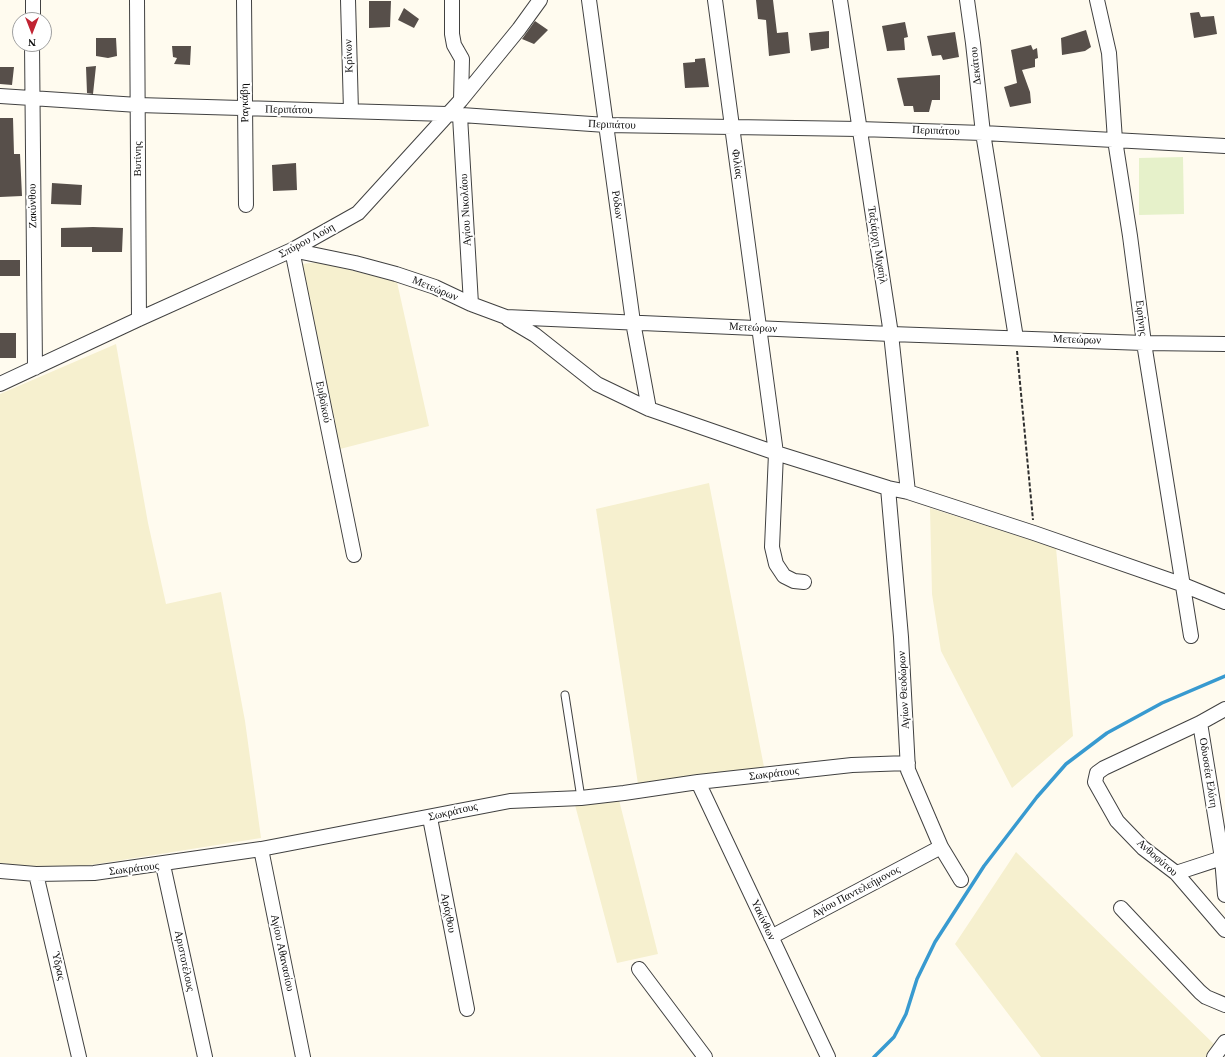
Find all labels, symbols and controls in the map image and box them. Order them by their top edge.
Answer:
north arrow [12,12,52,52]
text: N [28,37,36,49]
street label: Κρίνων [342,39,356,73]
street label: Δεκάτου [967,46,985,86]
street label: Ραγκάβη [238,83,252,123]
street label: Περιπάτου [265,103,313,117]
street label: Περιπάτου [588,118,636,132]
street label: Περιπάτου [912,124,960,138]
street label: Βυτίνης [131,141,145,177]
street label: Φιλίας [728,149,746,179]
street label: Αγίου Νικολάου [458,173,474,247]
street label: Ζακύνθου [26,184,40,228]
street label: Ρόδων [608,190,626,220]
street label: Ταξιάρχη Μιχαήλ [864,205,890,285]
street label: Σπύρου Λούη [277,221,337,261]
street label: Μετεώρων [410,274,460,304]
street label: Ειρήνης [1132,299,1150,337]
street label: Μετεώρων [728,320,778,336]
street label: Μετεώρων [1053,333,1101,347]
street label: Ευβοϊκού [312,380,334,424]
street label: Αγίων Θεοδώρων [895,651,913,729]
street label: Οδυσσέα Ελύτη [1196,737,1220,809]
street label: Σωκράτους [748,764,800,784]
street label: Σωκράτους [427,800,479,824]
street label: Ανθοφύτου [1134,837,1180,879]
street label: Σωκράτους [108,859,160,879]
street label: Αγίου Παντελεήμονος [809,863,903,921]
street label: Αράχθου [438,892,458,934]
street label: Υακίνθων [748,897,778,943]
street label: Αγίου Αθανασίου [267,913,297,993]
street label: Αριστοτέλους [171,929,197,993]
street label: Ύδρας [48,950,68,982]

